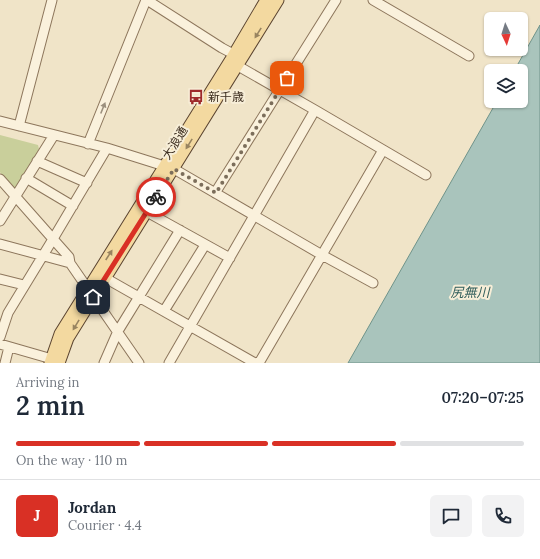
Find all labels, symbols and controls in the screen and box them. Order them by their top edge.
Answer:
north arrow [484,12,528,56]
map controls [484,12,528,108]
one-way arrow [254,27,261,39]
pin [270,61,304,95]
button: layers [484,64,528,108]
icon: bag [276,67,298,89]
bus stop icon: 新千歳 [187,88,205,106]
place label: 新千歳 [208,89,244,104]
one-way arrow [100,101,106,113]
street label: 大浪通 [159,123,190,162]
one-way arrow [186,138,193,150]
courier [136,177,176,217]
icon: bike [145,186,167,208]
one-way arrow [105,249,112,261]
pin [76,280,110,314]
water label: 尻無川 [450,284,491,301]
icon: home [82,286,104,308]
one-way arrow [72,320,80,330]
text: Arriving in [16,374,79,391]
text: 07:20–07:25 [442,388,524,407]
text: 2 min [16,389,85,422]
text: On the way · 110 m [16,452,127,469]
button: chat [430,495,472,537]
button: phone [482,495,524,537]
text: Jordan [68,498,116,517]
text: J [34,506,40,525]
text: Courier · 4.4 [68,517,142,534]

